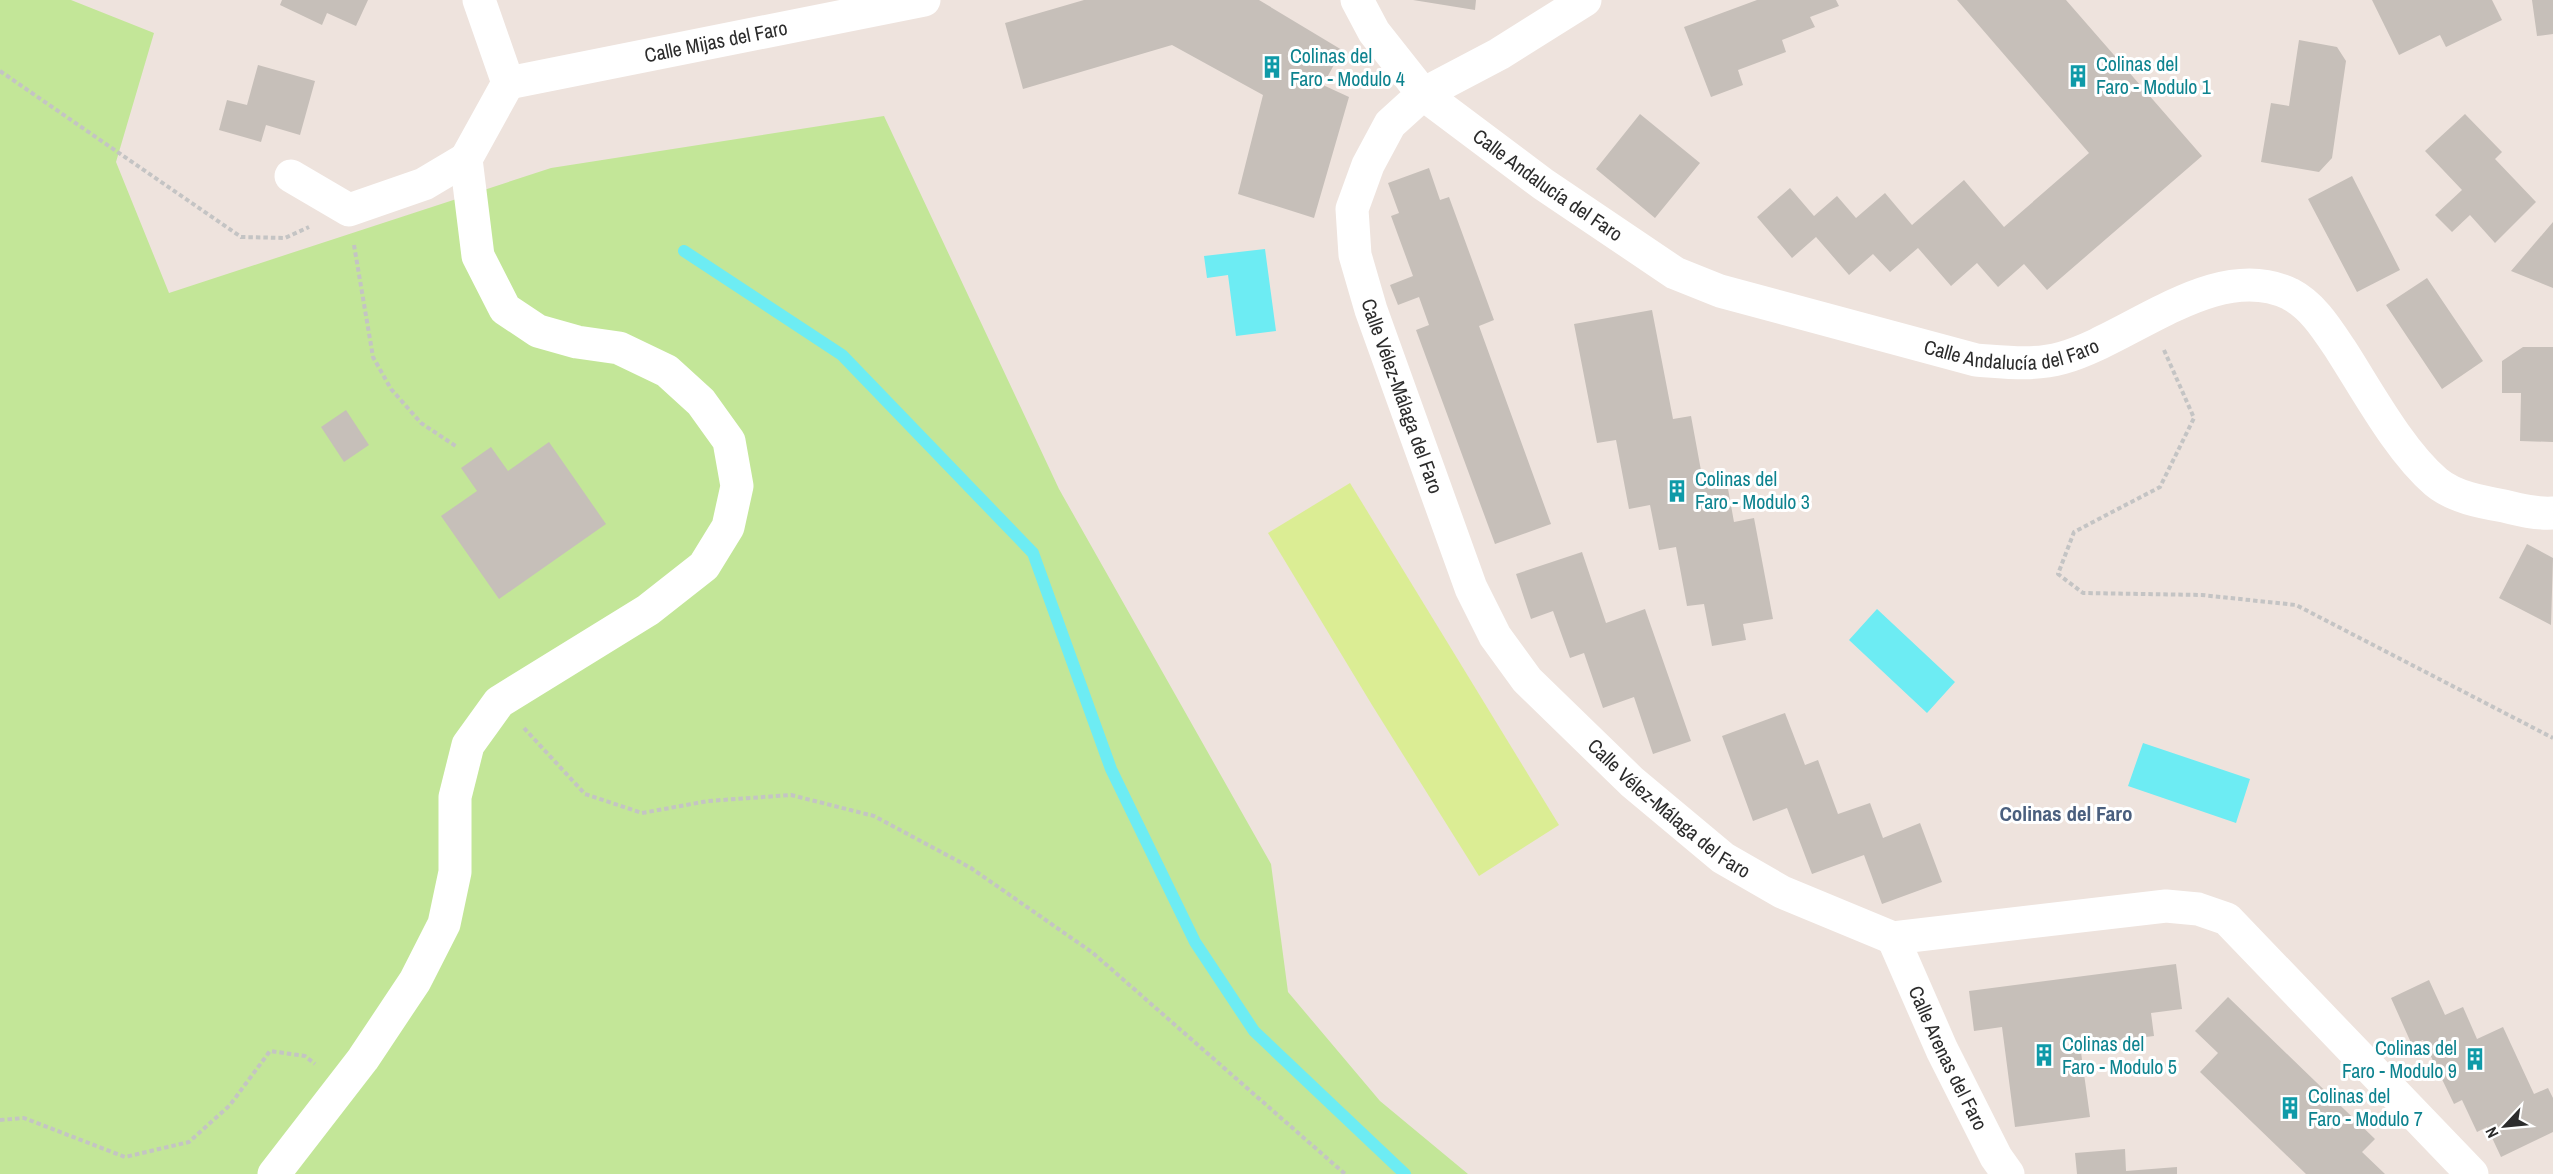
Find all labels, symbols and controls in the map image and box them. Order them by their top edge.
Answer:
street label: Calle Mijas del Faro [642,14,790,68]
place label: Colinas del Faro - Modulo 4 [1290,42,1405,92]
place label: Colinas del Faro - Modulo 1 [2096,50,2211,100]
building icon: Colinas del Faro - Modulo 4 [1259,54,1285,80]
building icon: Colinas del Faro - Modulo 1 [2065,63,2091,89]
street label: Calle Andalucía del Faro [1468,122,1628,247]
street label: Calle Vélez-Málaga del Faro [1355,295,1450,497]
street label: Calle Andalucía del Faro [1921,332,2103,376]
place label: Colinas del Faro - Modulo 3 [1695,465,1810,515]
building icon: Colinas del Faro - Modulo 3 [1664,478,1690,504]
street label: Calle Vélez-Málaga del Faro [1582,732,1756,884]
district label: Colinas del Faro [1999,799,2133,828]
street label: Calle Arenas del Faro [1903,981,1994,1135]
place label: Colinas del Faro - Modulo 5 [2062,1030,2177,1080]
place label: Colinas del Faro - Modulo 9 [2342,1034,2457,1084]
building icon: Colinas del Faro - Modulo 5 [2031,1042,2057,1068]
building icon: Colinas del Faro - Modulo 9 [2462,1046,2488,1072]
place label: Colinas del Faro - Modulo 7 [2308,1082,2423,1132]
building icon: Colinas del Faro - Modulo 7 [2277,1095,2303,1121]
north arrow [2475,1096,2535,1156]
text: N [2480,1123,2503,1142]

